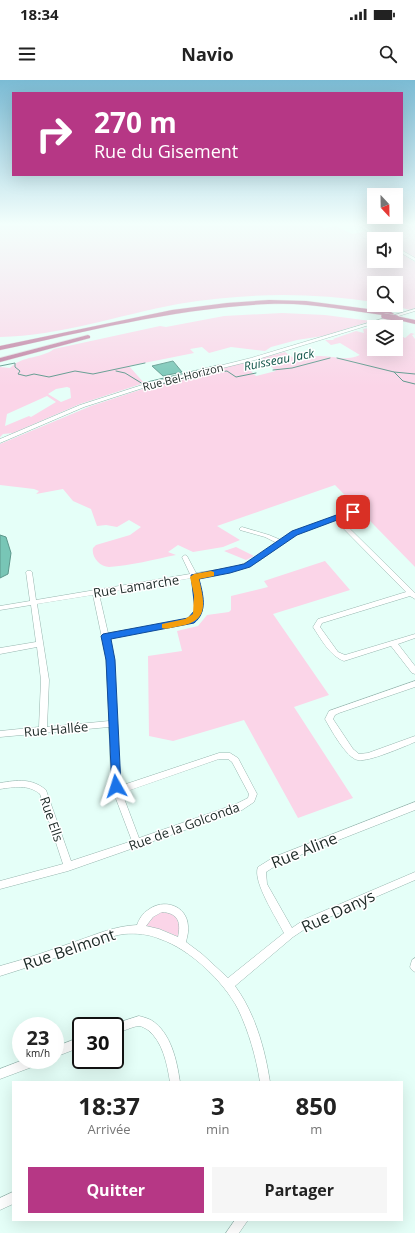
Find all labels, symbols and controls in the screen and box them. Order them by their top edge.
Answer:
text: 18:34 [20,4,59,24]
text: Navio [181,42,234,66]
icon: menu [16,43,38,65]
icon: search [377,43,399,65]
text: 270 m [94,103,177,141]
icon: right [28,108,80,160]
text: Rue du Gisement [94,139,238,163]
north arrow [367,188,403,224]
map controls [367,188,403,356]
button: sound [367,232,403,268]
button: search [367,276,403,312]
button: layers [367,320,403,356]
water label: Ruisseau Jack [242,344,317,375]
street label: Rue Bel-Horizon [141,359,225,394]
pin [336,495,370,529]
icon: arrive [342,501,364,523]
street label: Rue Lamarche [92,570,180,602]
street label: Rue Hallée [23,717,89,741]
position arrow [95,765,137,807]
street label: Rue Ells [36,794,68,844]
street label: Rue de la Golconda [126,798,242,854]
street label: Rue Aline [268,827,340,873]
street label: Rue Danys [298,884,378,938]
street label: Rue Belmont [20,923,118,975]
speed limit sign: 30 [72,1017,124,1069]
text: 23 [27,1024,49,1051]
text: km/h [26,1046,50,1060]
text: 18:37 [78,1089,140,1122]
text: 3 [211,1089,225,1122]
text: 850 [296,1089,337,1122]
text: Arrivée [87,1120,131,1138]
text: min [206,1120,229,1138]
text: m [310,1120,322,1138]
button: Quitter [28,1167,204,1213]
button: Partager [212,1167,387,1213]

